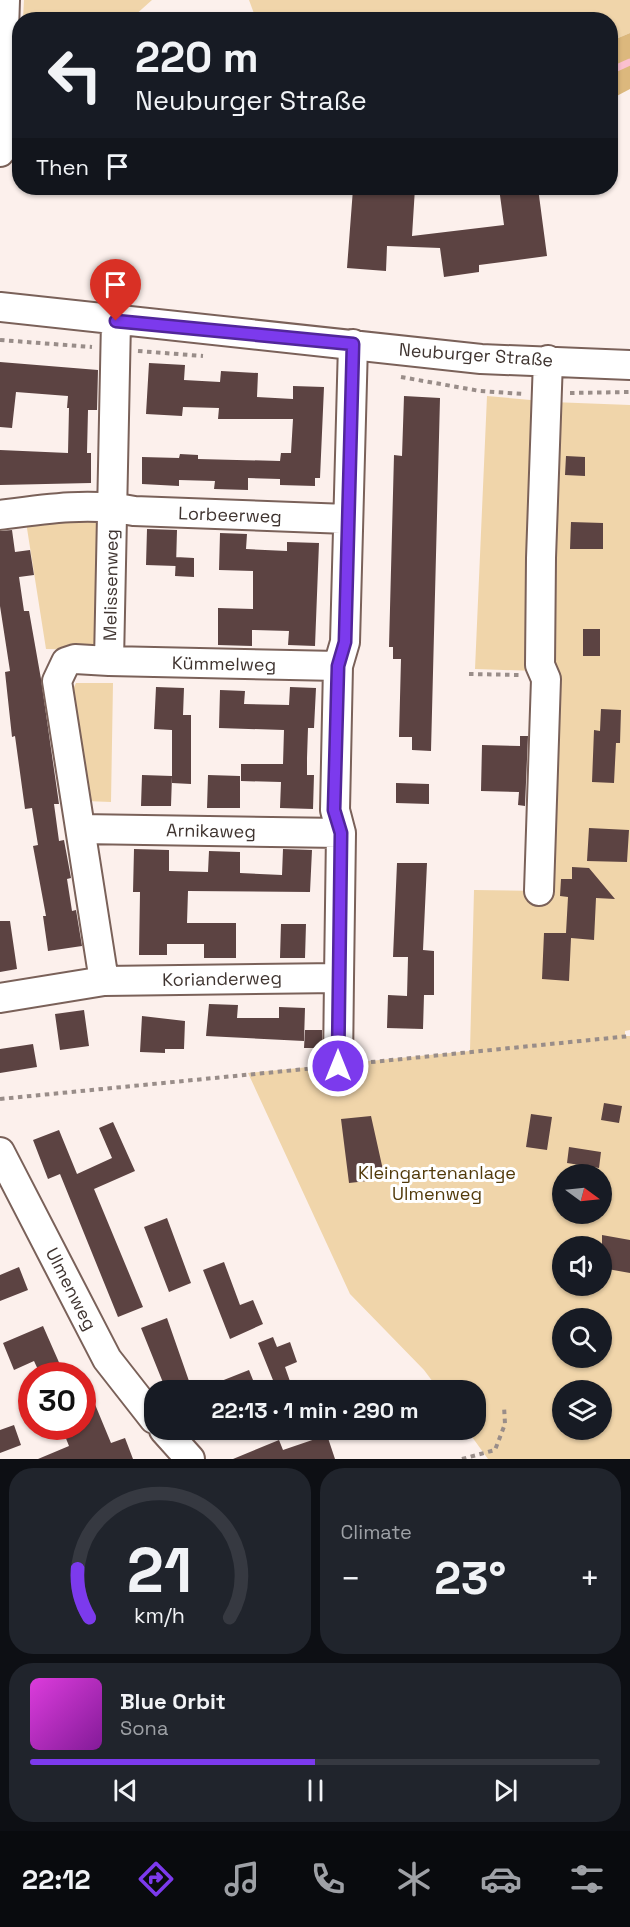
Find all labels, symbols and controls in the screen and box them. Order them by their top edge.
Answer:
text: 220 m [135,31,259,84]
icon: left [36,36,114,114]
text: Neuburger Straße [135,83,367,118]
icon: arrive [101,150,134,183]
text: Then [36,153,89,181]
pin [90,259,141,321]
icon: arrive [99,268,132,301]
street label: Neuburger Straße [398,338,554,371]
street label: Lorbeerweg [178,501,282,528]
street label: Melissenweg [98,529,123,641]
street label: Kümmelweg [172,651,276,676]
street label: Arnikaweg [166,818,256,843]
street label: Korianderweg [162,966,282,991]
position arrow [306,1034,370,1098]
park label: Kleingartenanlage Ulmenweg [358,1161,516,1205]
north arrow [552,1164,612,1224]
map controls [552,1164,612,1440]
button: sound [552,1236,612,1296]
street label: Ulmenweg [41,1243,102,1334]
button: search [552,1308,612,1368]
speed limit sign: 30 [18,1362,96,1440]
button: layers [552,1380,612,1440]
text: 22:13 · 1 min · 290 m [212,1396,418,1424]
text: Climate [341,1519,412,1545]
text: 21 [127,1531,192,1610]
text: 23° [434,1550,506,1607]
text: − [341,1558,361,1600]
text: + [580,1558,600,1600]
text: km/h [134,1602,185,1629]
text: Blue Orbit [120,1687,226,1715]
text: Sona [120,1715,168,1741]
icon: previous [109,1774,142,1807]
icon: pause [299,1774,332,1807]
icon: next [489,1774,522,1807]
icon: directions [135,1858,177,1900]
icon: music [221,1858,263,1900]
icon: phone [307,1858,349,1900]
icon: climate [393,1858,435,1900]
icon: car [480,1858,522,1900]
icon: filters [566,1858,608,1900]
text: 22:12 [22,1862,90,1897]

